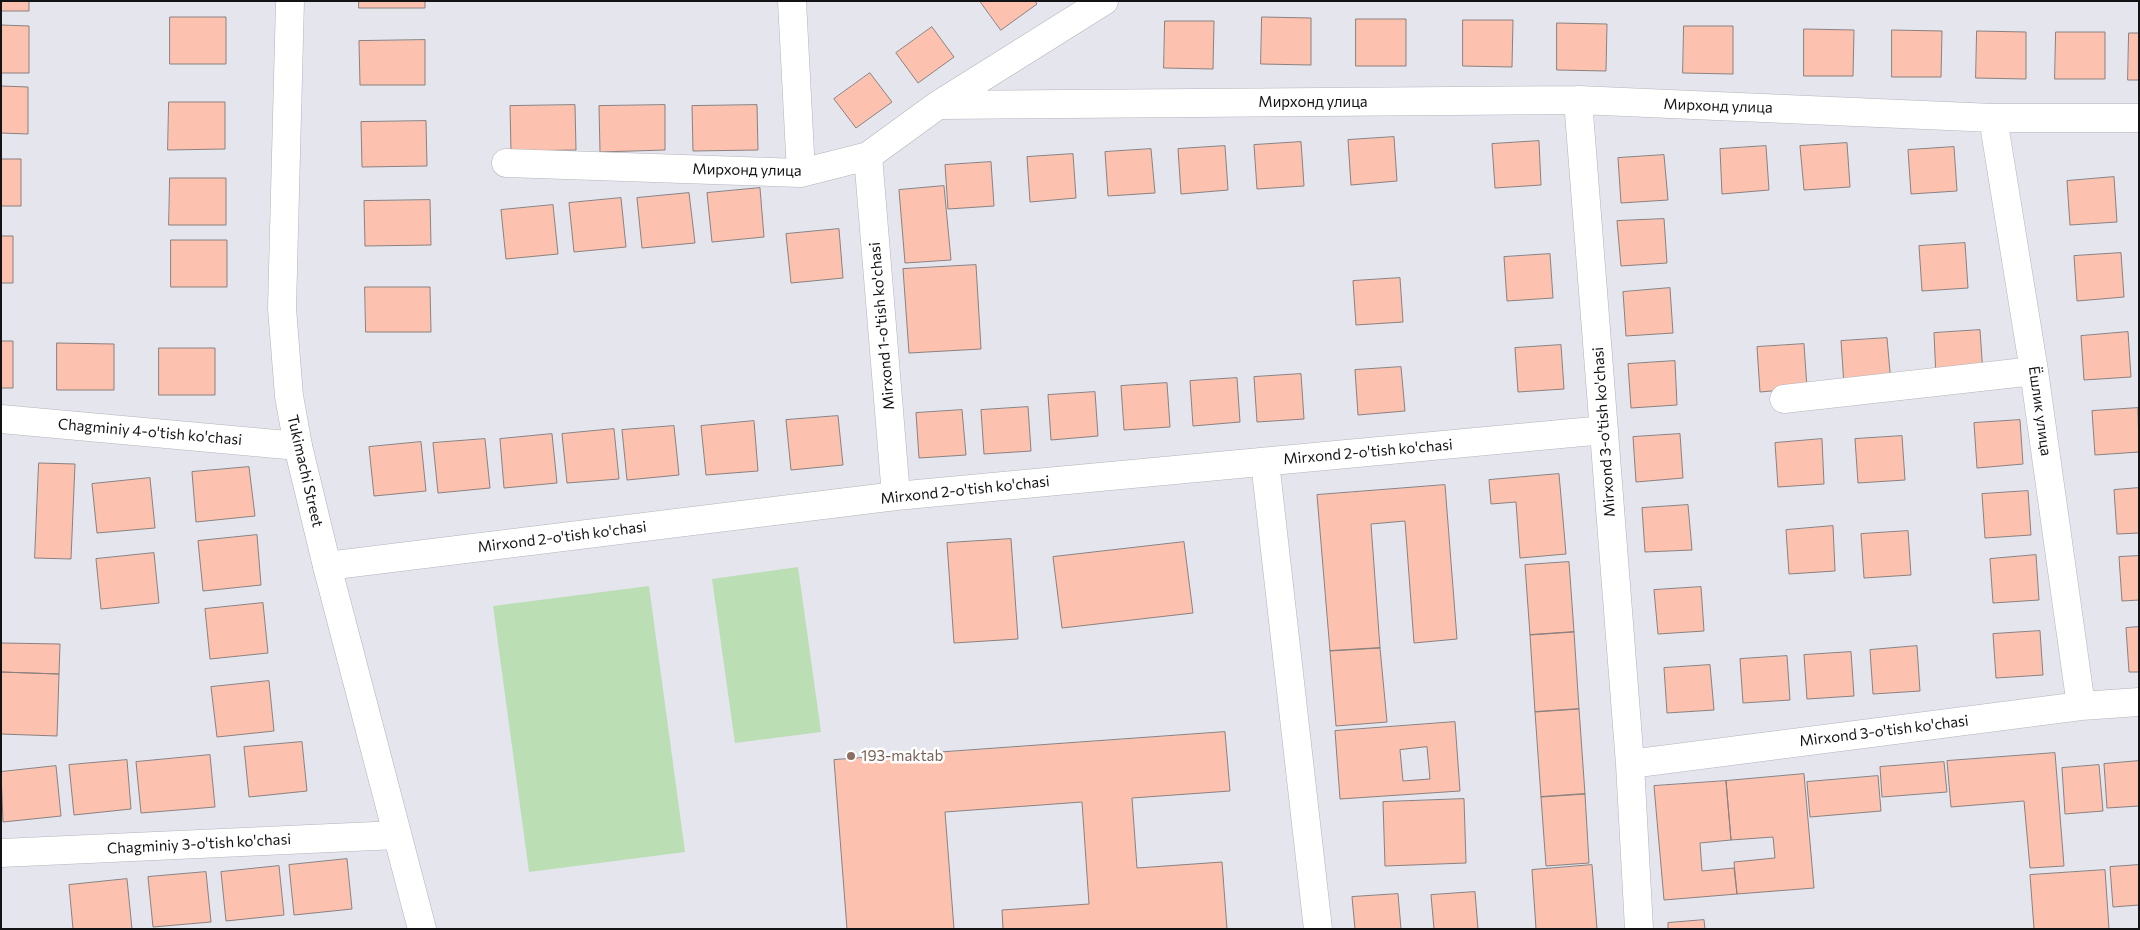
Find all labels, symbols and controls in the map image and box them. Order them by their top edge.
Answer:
street label: Мирхонд улица [1258,93,1368,111]
street label: Мирхонд улица [1663,95,1773,117]
street label: Мирхонд улица [692,160,802,180]
street label: Mirxond 1-o'tish ko'chasi [866,241,898,411]
street label: Mirxond 3-o'tish ko'chasi [1589,346,1619,518]
street label: Ёшлик улица [2025,365,2055,457]
street label: Tukimachi Street [283,413,327,529]
street label: Chagminiy 4-o'tish ko'chasi [57,415,243,449]
street label: Mirxond 2-o'tish ko'chasi [1282,436,1454,468]
street label: Mirxond 2-o'tish ko'chasi [879,472,1051,508]
street label: Mirxond 2-o'tish ko'chasi [476,518,648,556]
street label: Mirxond 3-o'tish ko'chasi [1798,712,1970,750]
place label: 193-maktab [861,747,943,765]
marker: 193-maktab [845,750,857,762]
street label: Chagminiy 3-o'tish ko'chasi [106,830,292,858]

